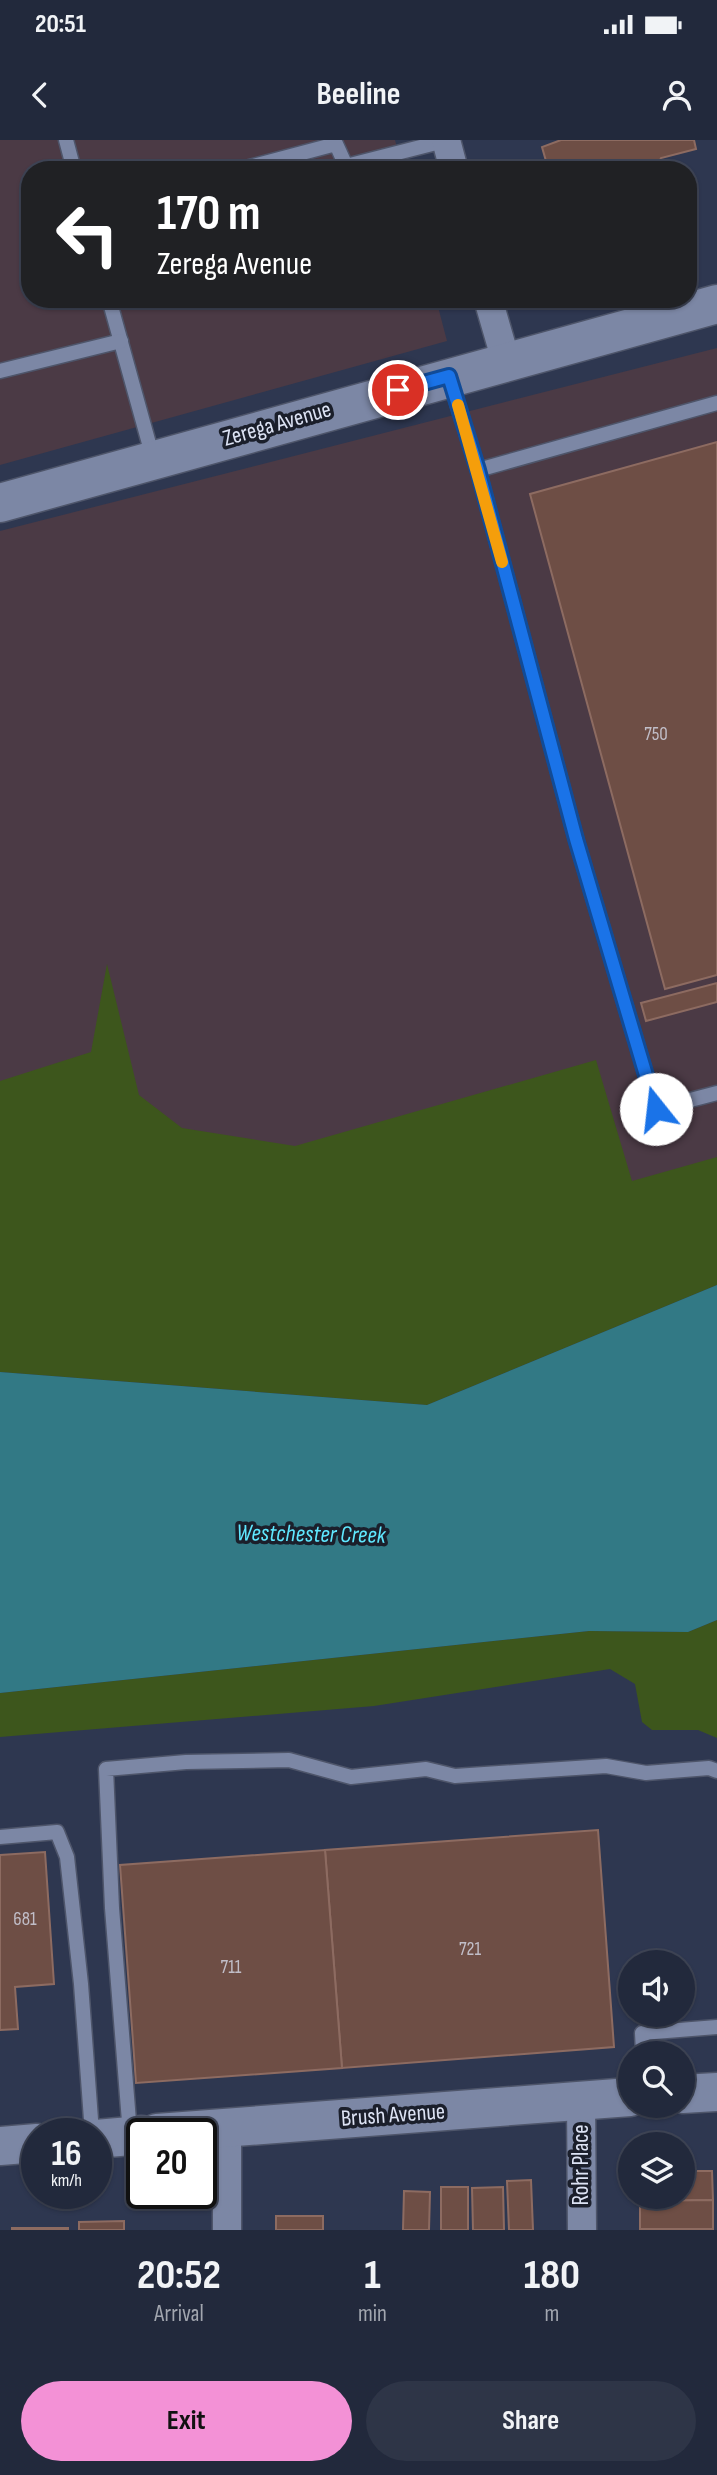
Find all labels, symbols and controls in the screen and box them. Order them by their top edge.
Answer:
text: 20:51 [35,9,86,40]
text: Beeline [317,75,400,114]
icon: back [21,76,59,114]
icon: person [658,76,696,114]
text: 170 m [157,185,261,244]
icon: left [42,189,133,280]
text: Zerega Avenue [157,245,312,284]
pin [368,360,428,420]
icon: arrive [379,371,417,409]
street label: Zerega Avenue [220,395,334,453]
house number: 750 [644,723,668,746]
position arrow [619,1072,693,1146]
water label: Westchester Creek [236,1518,387,1550]
house number: 681 [13,1908,37,1931]
house number: 721 [459,1938,481,1961]
map controls [618,1950,695,2209]
button: sound [618,1950,695,2027]
house number: 711 [221,1956,242,1979]
button: search [618,2041,695,2118]
street label: Brush Avenue [340,2097,446,2133]
speed limit sign: 20 [126,2118,217,2209]
street label: Rohr Place [567,2124,595,2206]
button: layers [618,2132,695,2209]
text: 16 [51,2133,82,2176]
text: km/h [51,2170,82,2191]
text: 20:52 [137,2250,221,2301]
text: 1 [364,2250,381,2301]
text: 180 [524,2250,580,2301]
text: Arrival [154,2300,204,2328]
text: min [358,2300,387,2328]
text: m [545,2300,559,2328]
button: Exit [21,2381,352,2461]
button: Share [366,2381,696,2461]

